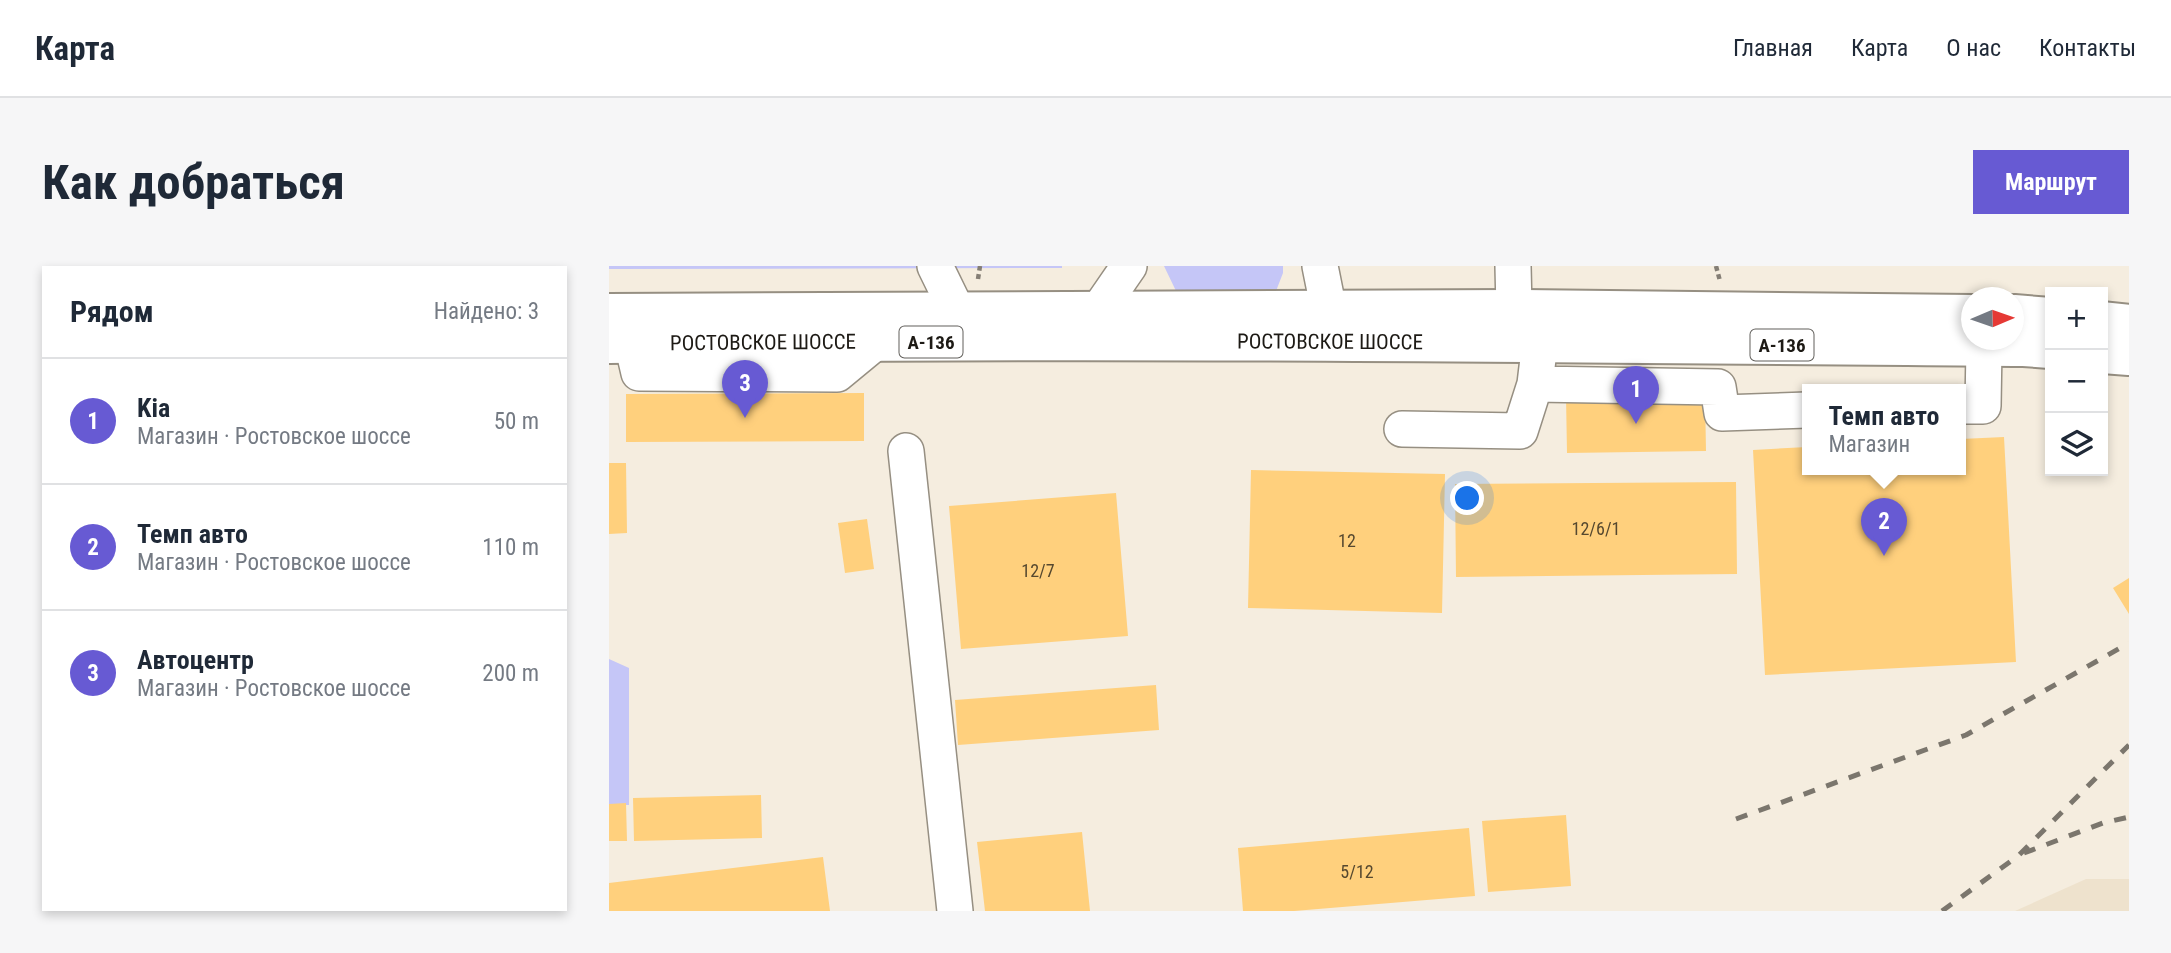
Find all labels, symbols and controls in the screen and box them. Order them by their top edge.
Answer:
text: Карта [35,29,115,68]
text: Главная [1733,34,1813,62]
text: Карта [1851,34,1908,62]
text: О нас [1946,34,2001,62]
text: Контакты [2039,34,2136,62]
button: Маршрут [1973,150,2129,214]
text: Как добраться [42,154,345,211]
north arrow [1961,287,2024,350]
map controls [2045,287,2108,476]
button: + [2045,287,2108,350]
text: Рядом [70,294,154,329]
text: Найдено: 3 [434,298,539,325]
road number: А-136 [899,326,963,358]
street label: РОСТОВСКОЕ ШОССЕ [1237,329,1423,354]
street label: РОСТОВСКОЕ ШОССЕ [670,330,856,355]
road number: А-136 [1751,330,1813,360]
button: − [2045,350,2108,413]
pin: 3 [722,360,768,418]
pin: 1 [1613,366,1659,424]
popup [1802,384,1966,475]
text: Kia [137,393,170,423]
text: Темп авто [1828,401,1940,431]
text: 1 [87,408,99,435]
text: 50 m [494,408,539,435]
button: layers [2045,413,2108,476]
text: Магазин · Ростовское шоссе [137,423,411,450]
text: Магазин [1828,431,1910,458]
your location [1450,481,1484,515]
pin: 2 [1861,498,1907,556]
house number: 12/6/1 [1572,518,1620,539]
text: Темп авто [137,519,248,549]
house number: 12 [1338,530,1356,551]
text: 2 [87,534,99,561]
text: 110 m [482,534,539,561]
text: Магазин · Ростовское шоссе [137,549,411,576]
house number: 12/7 [1021,560,1055,581]
text: Автоцентр [137,645,254,675]
text: 3 [87,660,99,687]
text: 200 m [482,660,539,687]
text: Магазин · Ростовское шоссе [137,675,411,702]
house number: 5/12 [1340,861,1374,882]

